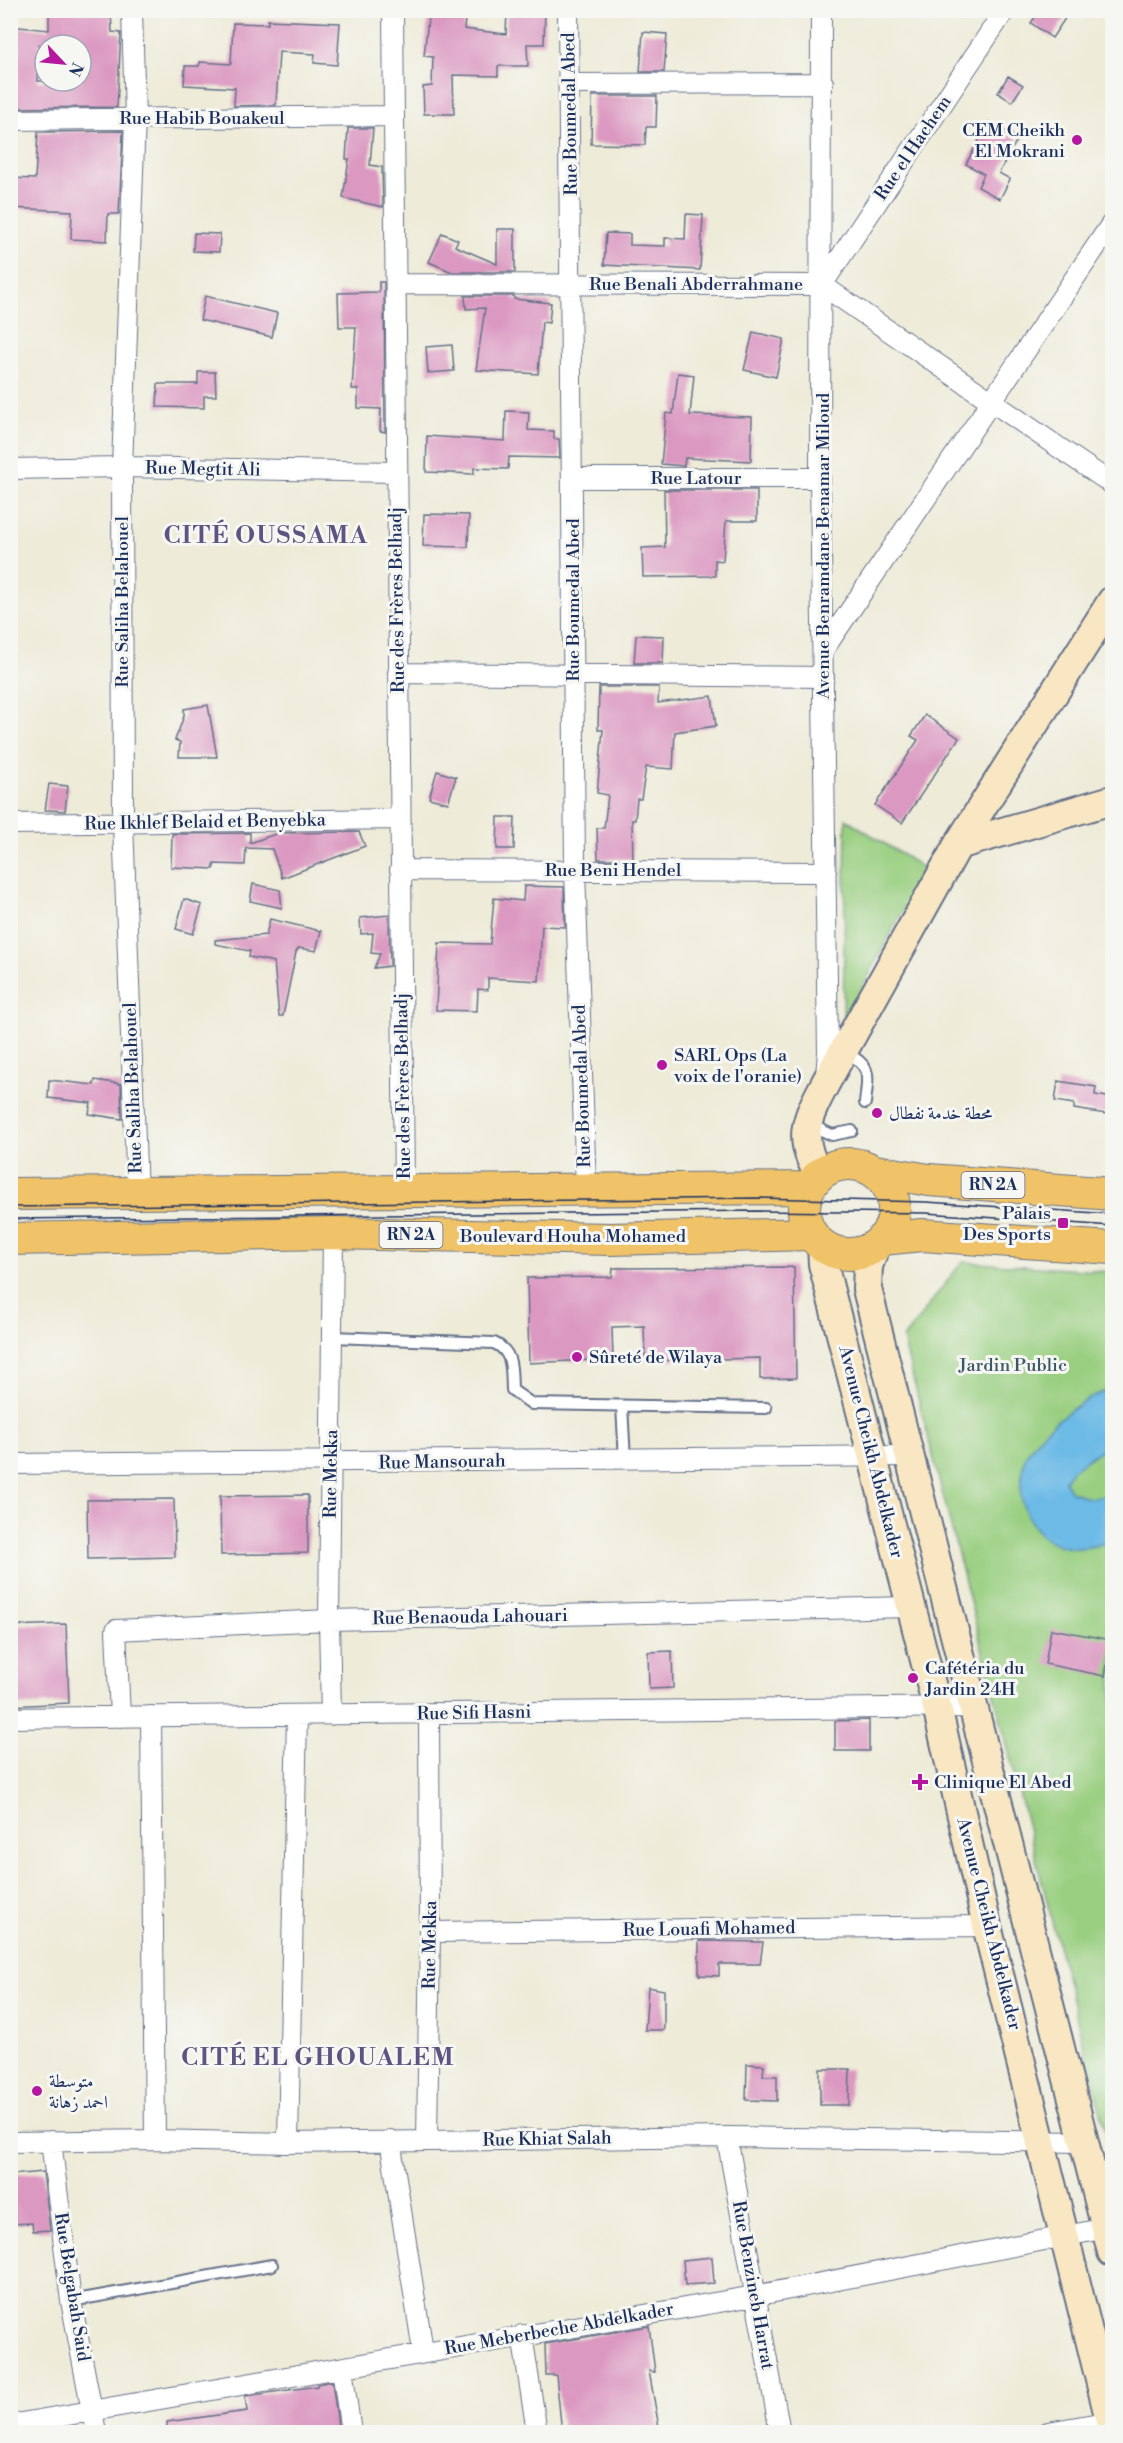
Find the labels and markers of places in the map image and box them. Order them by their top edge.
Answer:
place label: CEM Cheikh El Mokrani [962,119,1065,163]
marker: CEM Cheikh El Mokrani [1070,133,1084,147]
place label: SARL Ops (La voix de l'oranie) [673,1044,802,1088]
marker: SARL Ops (La voix de l'oranie) [655,1058,669,1072]
place label: محطة خدمة نفطال [889,1102,992,1125]
marker: محطة خدمة نفطال [870,1106,884,1120]
place label: Palais Des Sports [963,1202,1051,1246]
marker: Palais Des Sports [1056,1216,1070,1230]
place label: Sûreté de Wilaya [589,1346,723,1369]
marker: Sûreté de Wilaya [570,1350,584,1364]
place label: Cafétéria du Jardin 24H [924,1657,1025,1701]
marker: Cafétéria du Jardin 24H [906,1671,920,1685]
place label: Clinique El Abed [934,1771,1072,1794]
marker: Clinique El Abed [911,1773,929,1791]
place label: متوسطة احمد زهانة [49,2070,108,2114]
marker: متوسطة احمد زهانة [30,2084,44,2098]

